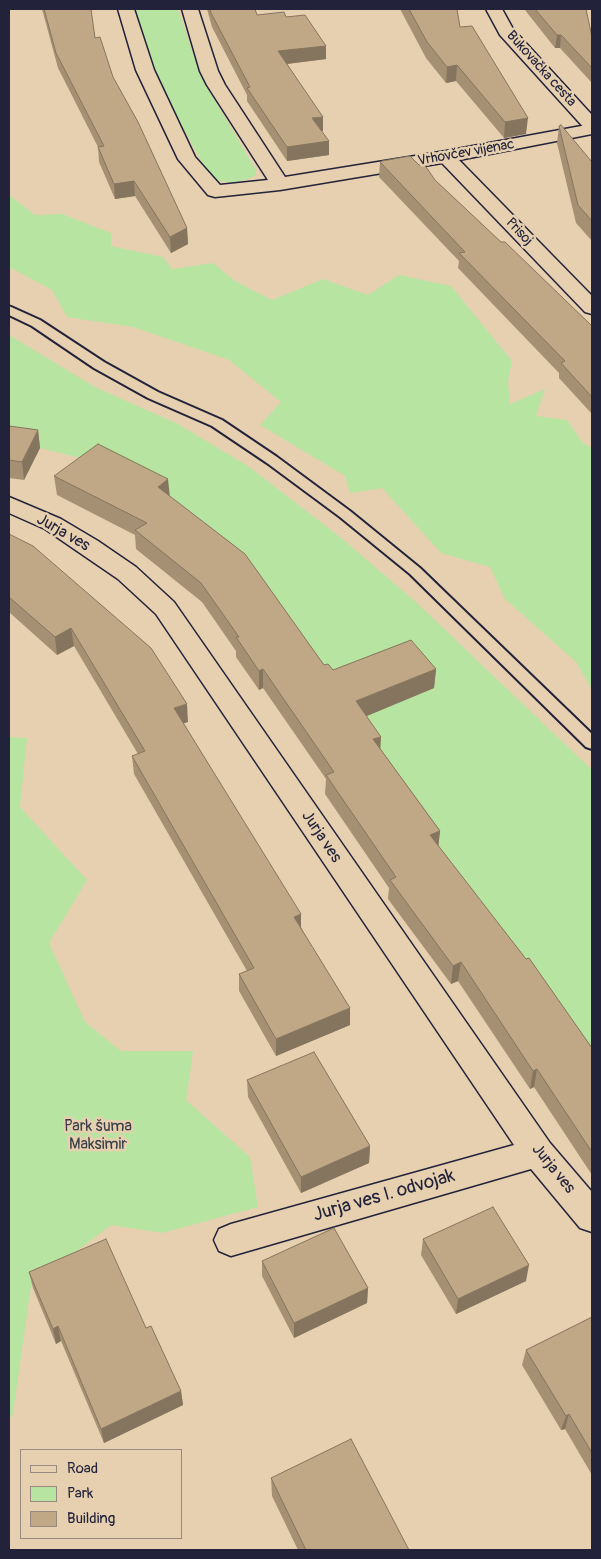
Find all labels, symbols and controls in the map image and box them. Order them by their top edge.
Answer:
street label: Bukovačka cesta [503,28,579,110]
street label: Vrhovčev vijenac [416,136,516,170]
street label: Prisoj [502,215,536,249]
street label: Jurja ves [33,510,93,556]
street label: Jurja ves [297,807,345,867]
park label: Park šuma Maksimir [64,1117,132,1155]
street label: Jurja ves [527,1140,579,1198]
street label: Jurja ves I. odvojak [311,1165,457,1227]
legend [20,1449,182,1539]
text: Road [67,1459,98,1478]
text: Park [67,1484,93,1503]
text: Building [67,1509,115,1528]

